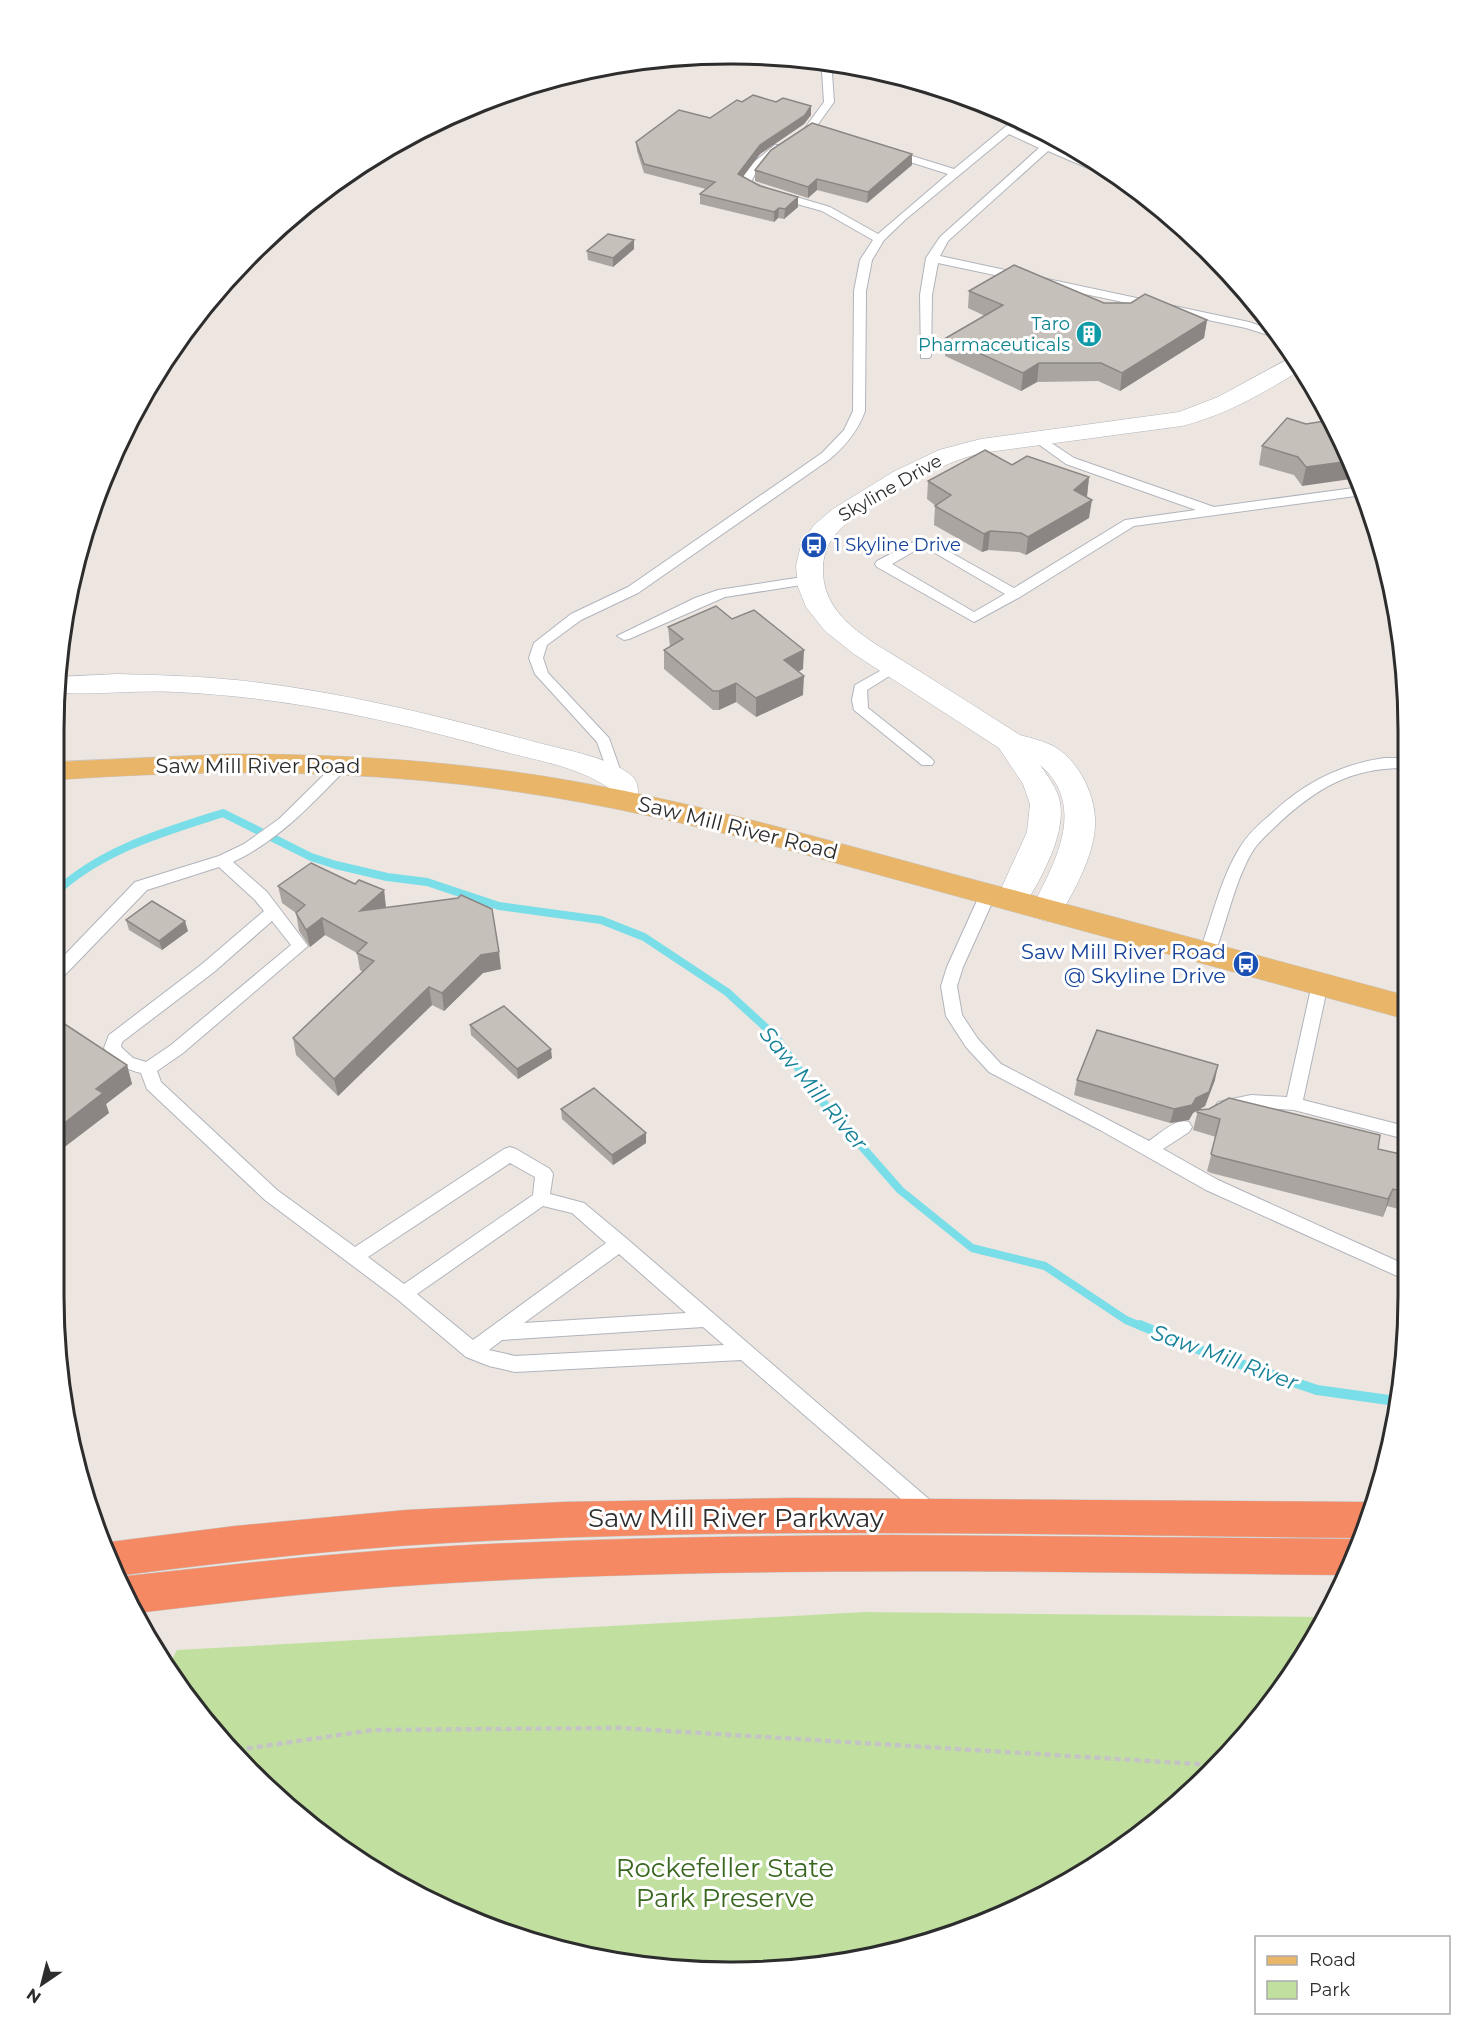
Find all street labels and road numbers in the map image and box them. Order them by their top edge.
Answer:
street label: Skyline Drive [834,449,946,526]
street label: Saw Mill River Road [156,753,360,778]
street label: Saw Mill River Road [636,791,841,864]
street label: Saw Mill River Parkway [588,1502,885,1534]

